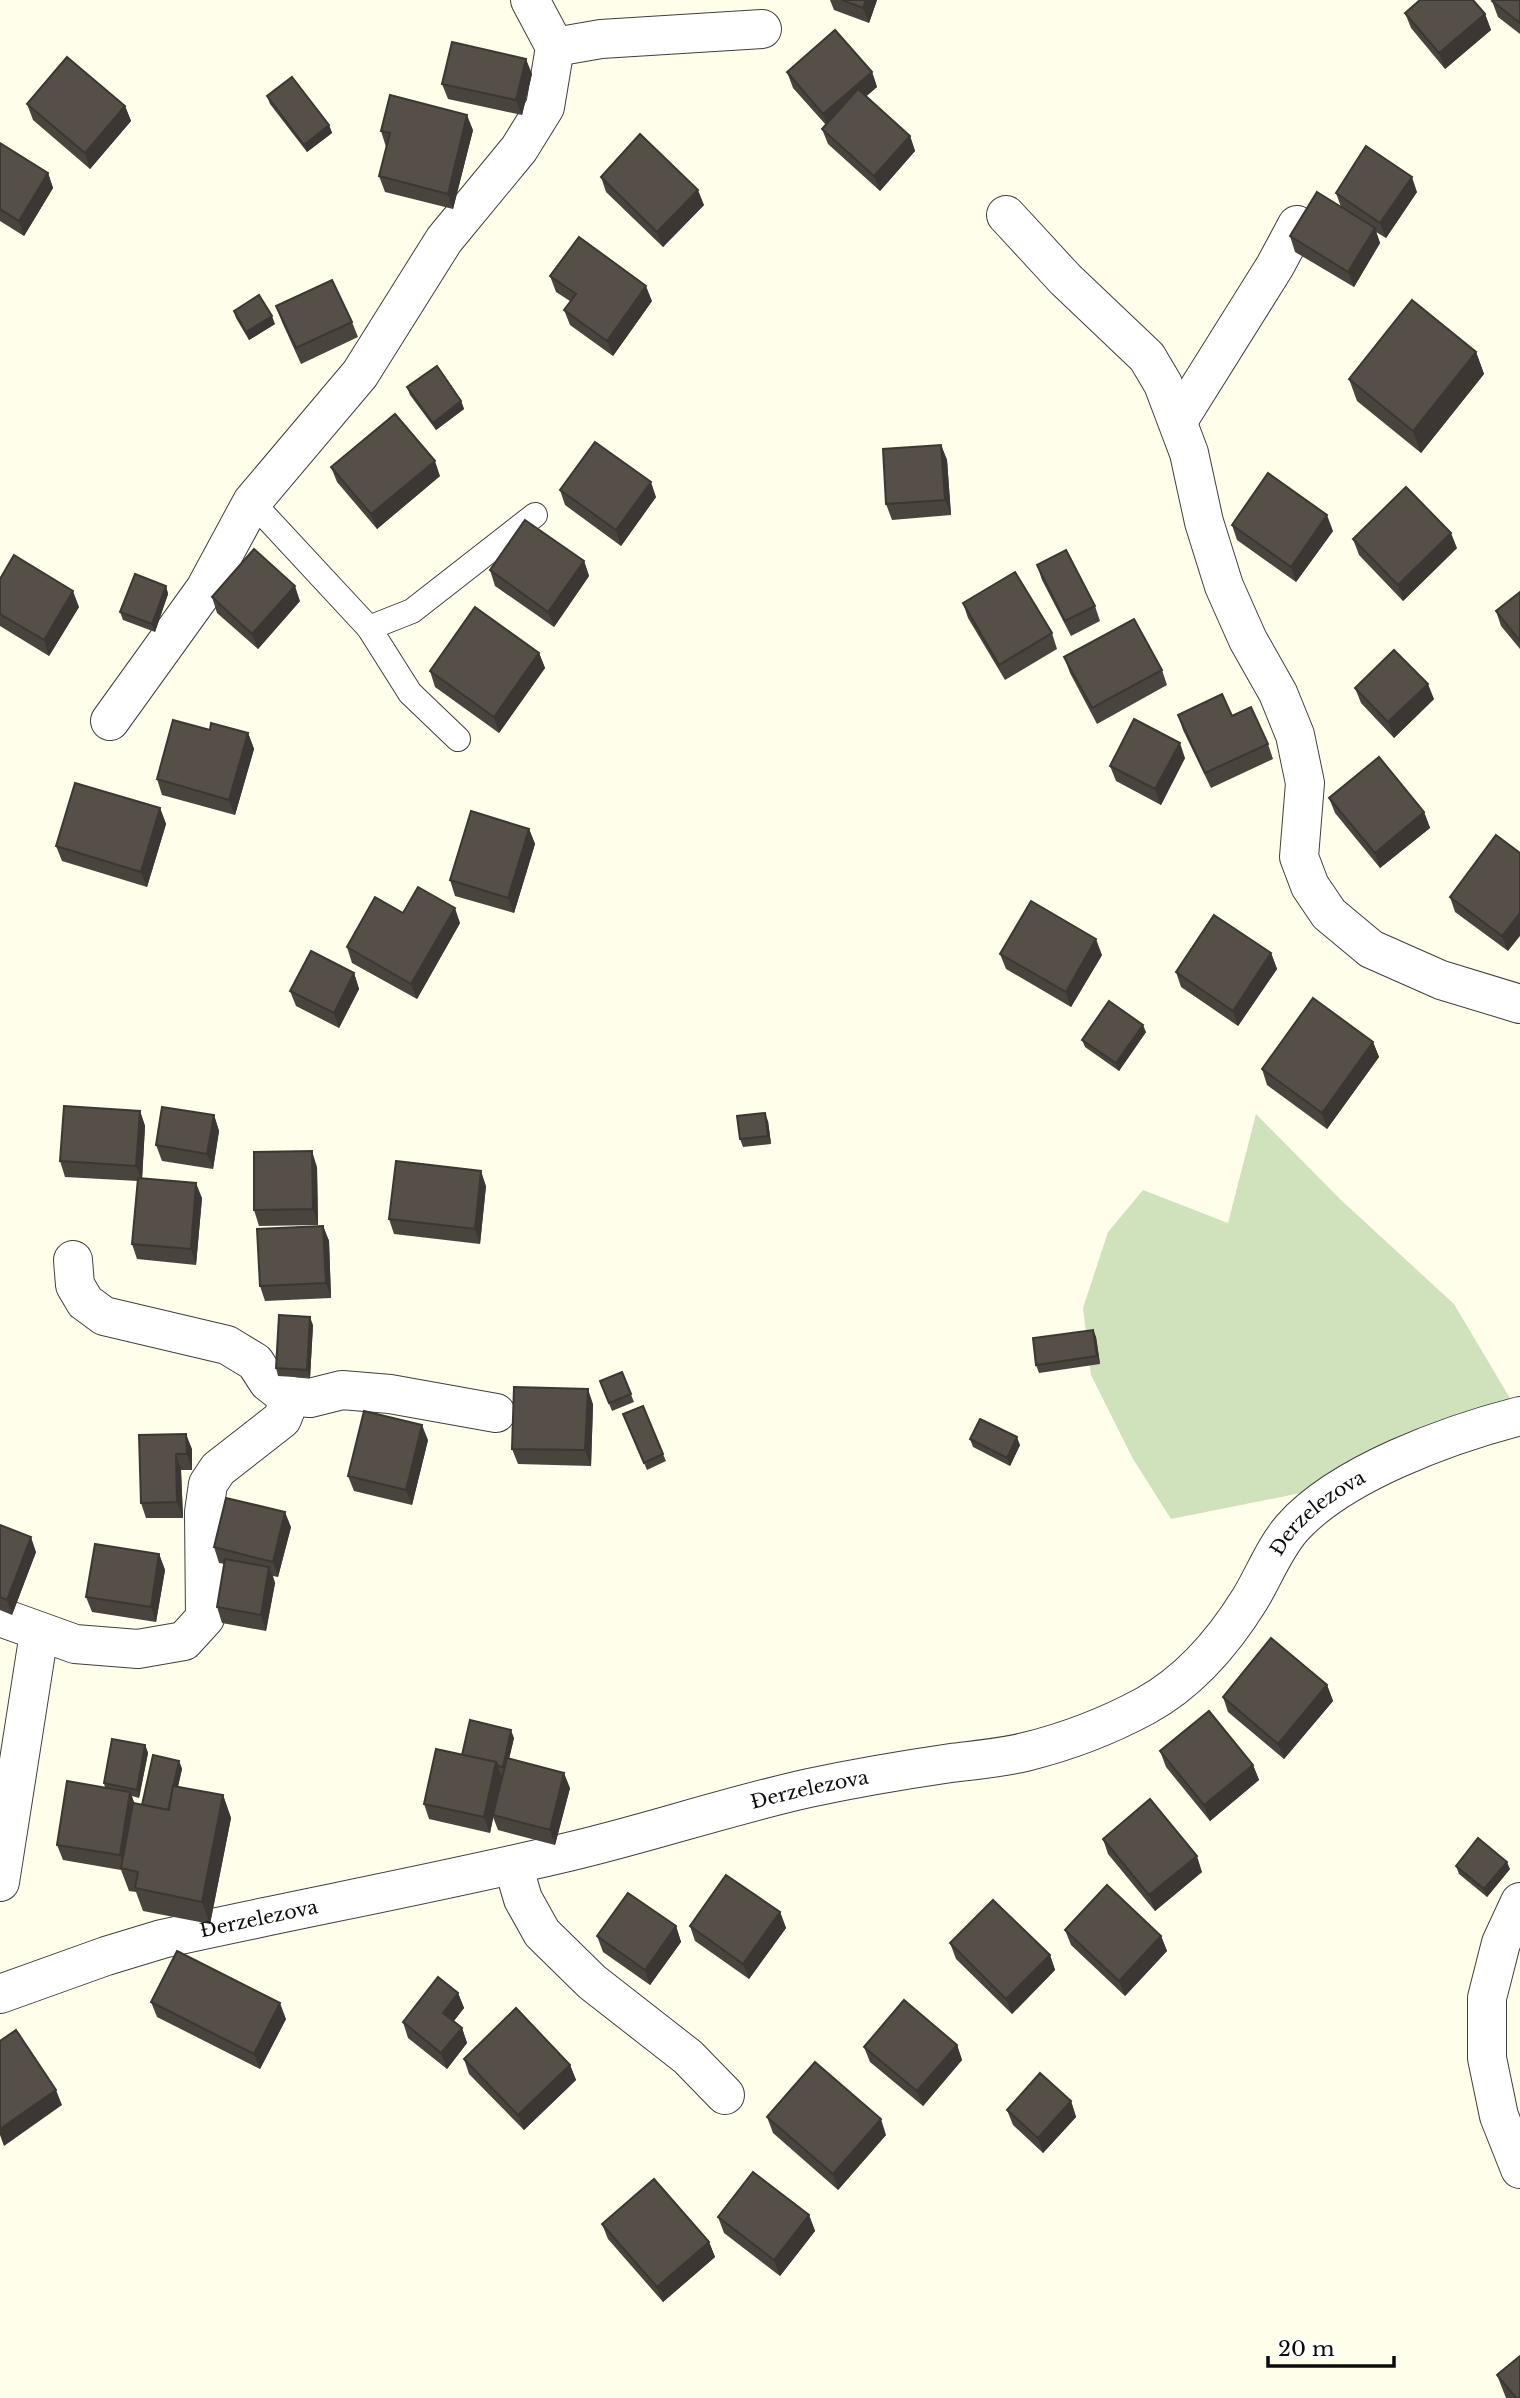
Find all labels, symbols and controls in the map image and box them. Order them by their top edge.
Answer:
street label: Đerzelezova [1265,1465,1369,1560]
street label: Đerzelezova [748,1766,871,1814]
street label: Đerzelezova [198,1895,320,1942]
scale bar [1268,2324,1394,2368]
text: 20 m [1278,2336,1335,2362]

